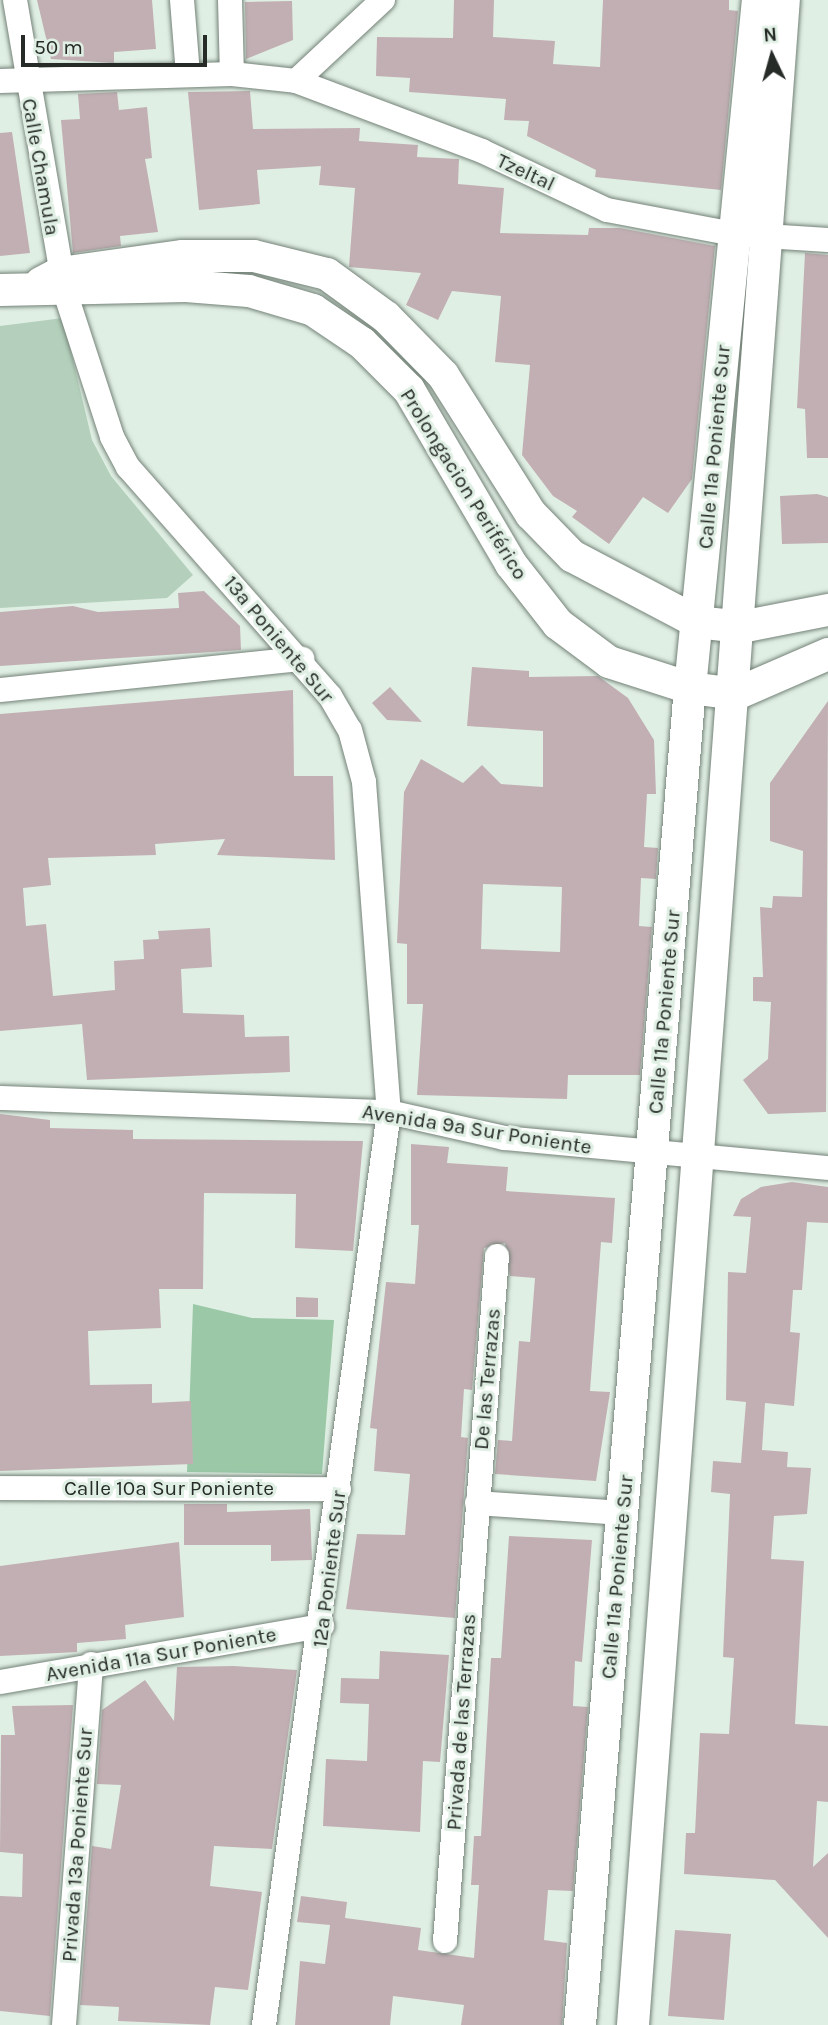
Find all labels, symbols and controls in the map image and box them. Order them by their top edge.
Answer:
scale bar [24,21,210,65]
north arrow [737,21,807,91]
text: N [762,24,778,47]
text: 50 m [34,35,83,59]
street label: Calle Chamula [17,96,65,238]
street label: Tzeltal [493,148,559,196]
street label: Calle 11a Poniente Sur [693,344,735,550]
street label: Prolongacion Periférico [395,384,533,584]
street label: 13a Poniente Sur [219,570,339,708]
street label: Calle 11a Poniente Sur [643,909,685,1115]
street label: Avenida 9a Sur Poniente [361,1098,593,1160]
street label: De las Terrazas [468,1307,506,1451]
street label: Calle 11a Poniente Sur [596,1474,638,1680]
street label: Calle 10a Sur Poniente [64,1475,274,1501]
street label: 12a Poniente Sur [307,1489,351,1649]
street label: Privada de las Terrazas [441,1613,481,1831]
street label: Avenida 11a Sur Poniente [44,1621,278,1687]
street label: Privada 13a Poniente Sur [56,1727,98,1963]

